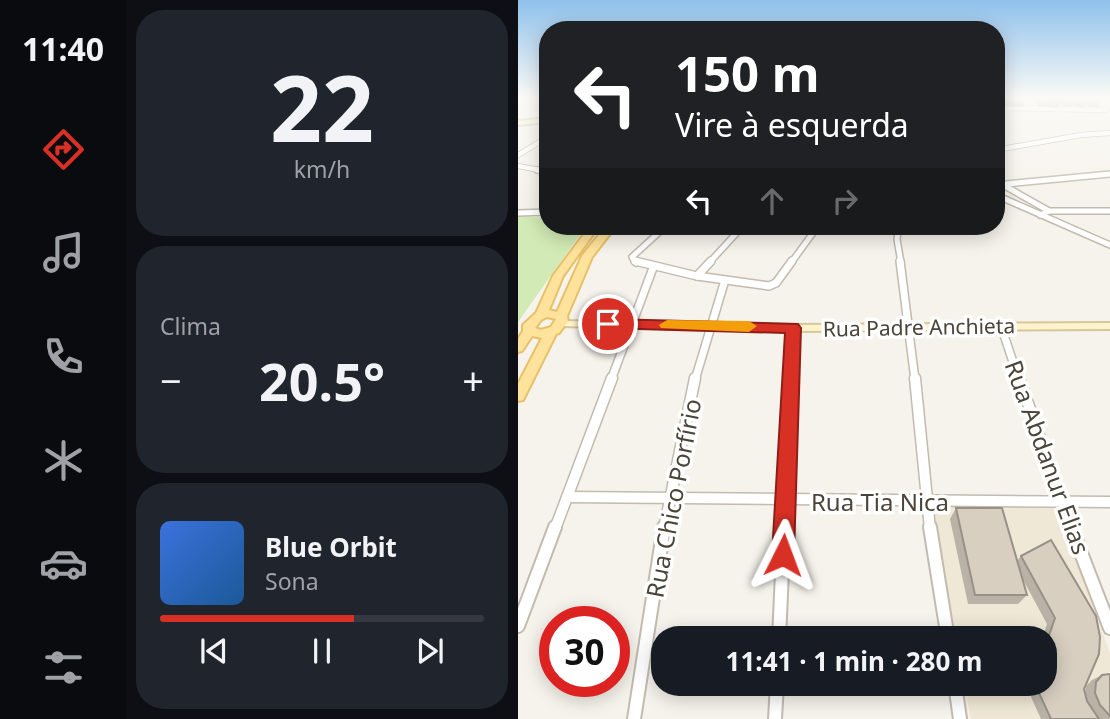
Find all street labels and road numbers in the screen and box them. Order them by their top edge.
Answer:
street label: Rua Padre Anchieta [823,311,1015,343]
street label: Rua Abdanur Elias [998,355,1098,559]
street label: Rua Chico Porfírio [638,396,708,600]
street label: Rua Tia Nica [811,485,949,518]

